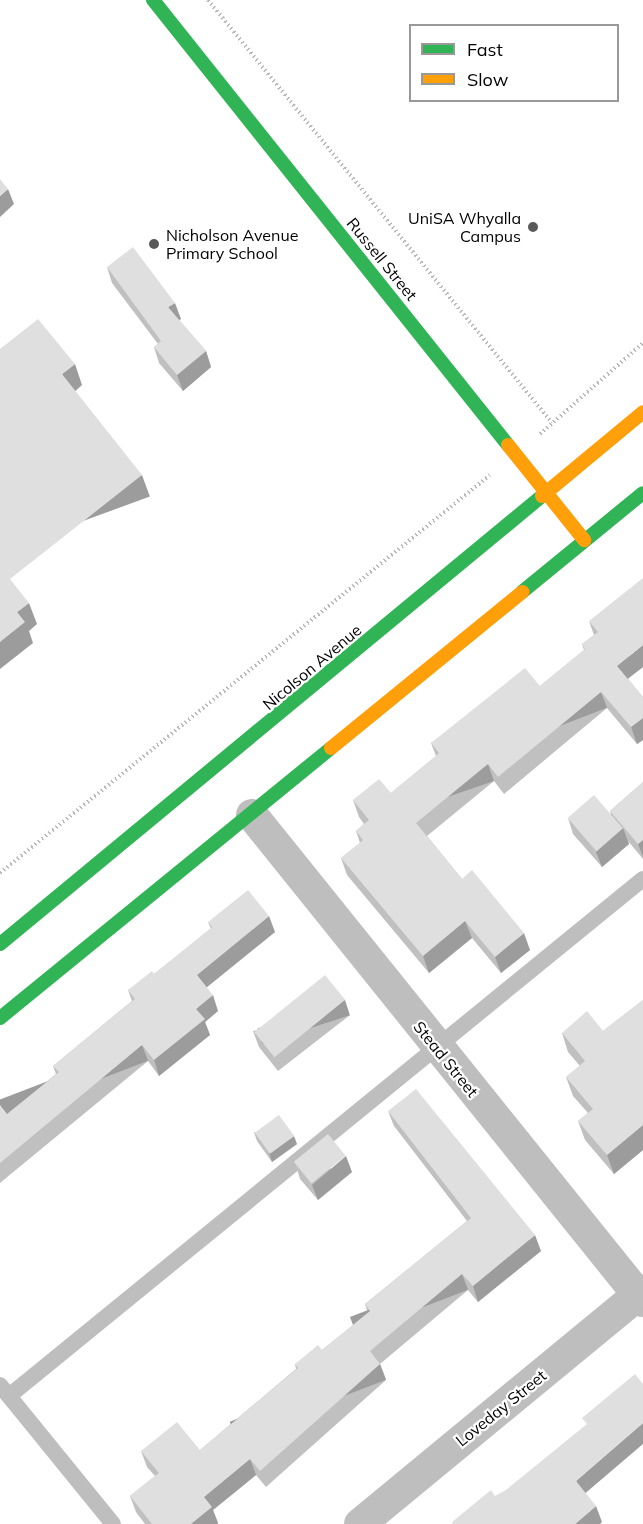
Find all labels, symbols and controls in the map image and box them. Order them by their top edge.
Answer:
legend [409,24,619,102]
text: Fast [467,38,503,61]
text: Slow [467,68,508,91]
place label: UniSA Whyalla Campus [408,208,521,246]
street label: Russell Street [343,214,421,304]
marker: UniSA Whyalla Campus [526,220,540,234]
place label: Nicholson Avenue Primary School [166,225,298,263]
marker: Nicholson Avenue Primary School [147,237,161,251]
street label: Nicolson Avenue [259,620,365,714]
street label: Stead Street [410,1017,482,1101]
street label: Loveday Street [452,1366,550,1450]

